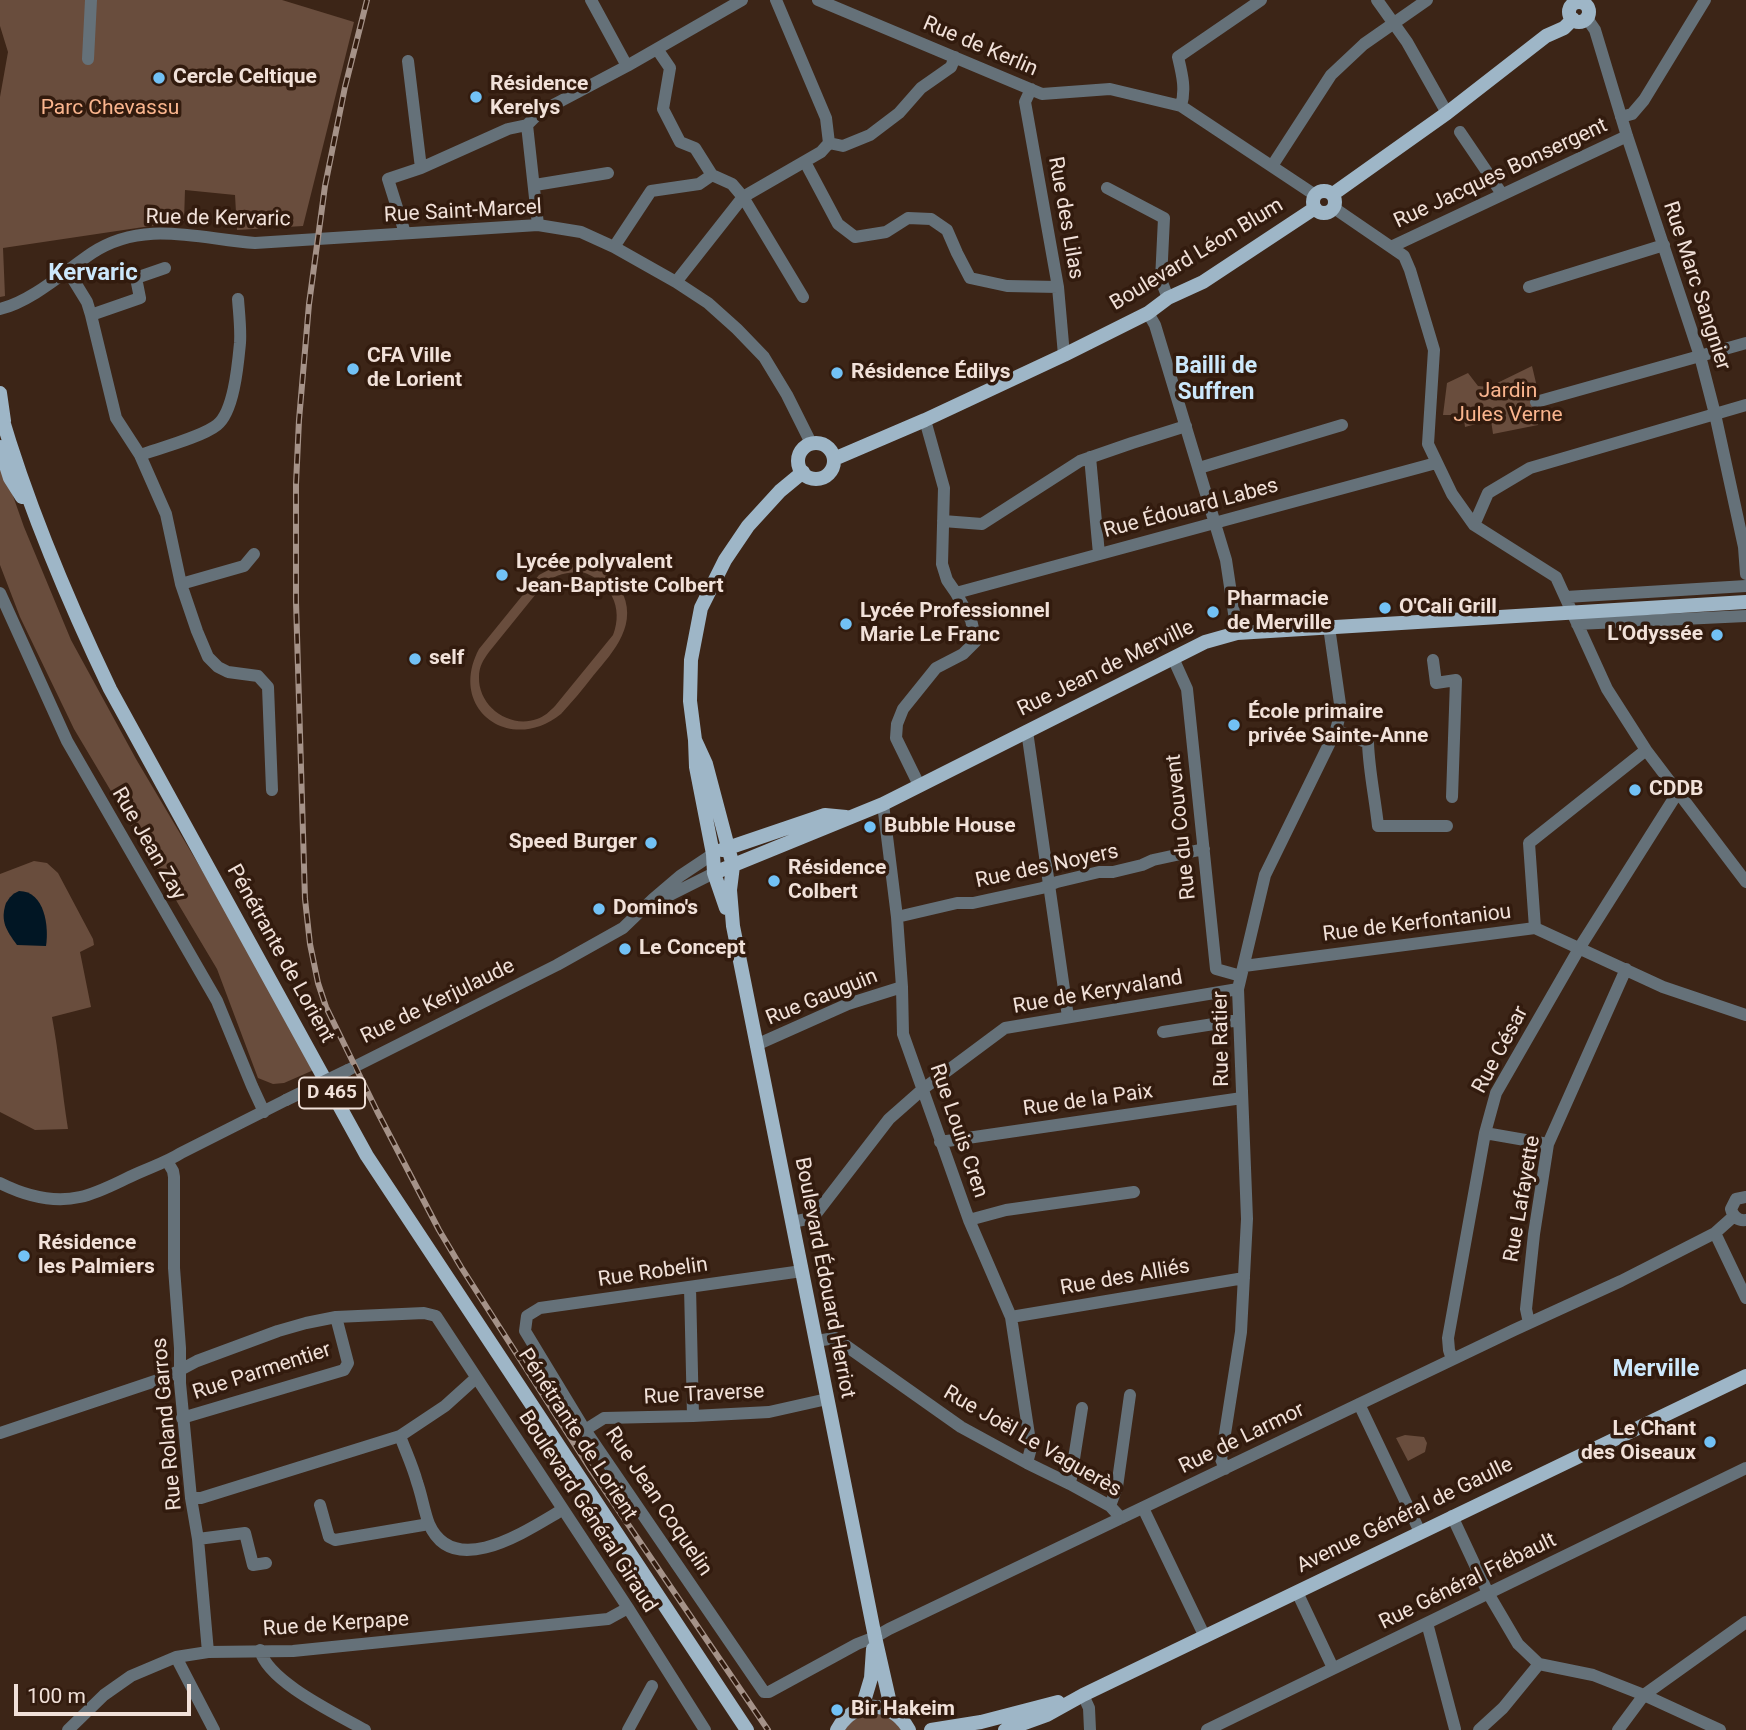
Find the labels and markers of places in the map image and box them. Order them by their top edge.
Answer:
place label: Cercle Celtique [173,65,317,91]
marker: Cercle Celtique [151,70,167,86]
place label: Résidence Kerelys [490,72,588,122]
marker: Résidence Kerelys [468,89,484,105]
place label: CFA Ville de Lorient [367,344,462,394]
place label: Résidence Édilys [851,360,1010,386]
marker: CFA Ville de Lorient [345,361,361,377]
marker: Résidence Édilys [829,365,845,381]
place label: Lycée polyvalent Jean-Baptiste Colbert [516,550,724,600]
marker: Lycée polyvalent Jean-Baptiste Colbert [494,567,510,583]
place label: Pharmacie de Merville [1227,587,1332,637]
place label: O'Cali Grill [1399,595,1497,621]
place label: Lycée Professionnel Marie Le Franc [860,599,1050,649]
marker: O'Cali Grill [1377,600,1393,616]
marker: Pharmacie de Merville [1205,604,1221,620]
marker: Lycée Professionnel Marie Le Franc [838,616,854,632]
place label: L'Odyssée [1607,622,1703,648]
marker: L'Odyssée [1709,627,1725,643]
place label: self [429,646,464,672]
marker: self [407,651,423,667]
place label: École primaire privée Sainte-Anne [1248,700,1428,750]
marker: École primaire privée Sainte-Anne [1226,717,1242,733]
place label: CDDB [1649,777,1703,803]
marker: CDDB [1627,782,1643,798]
place label: Bubble House [884,814,1015,840]
marker: Bubble House [862,819,878,835]
place label: Speed Burger [509,830,637,856]
marker: Speed Burger [643,835,659,851]
place label: Résidence Colbert [788,856,886,906]
marker: Résidence Colbert [766,873,782,889]
place label: Domino's [613,896,698,922]
marker: Domino's [591,901,607,917]
place label: Le Concept [639,936,745,962]
marker: Le Concept [617,941,633,957]
place label: Résidence les Palmiers [38,1231,155,1281]
marker: Résidence les Palmiers [16,1248,32,1264]
place label: Le Chant des Oiseaux [1581,1417,1696,1467]
marker: Le Chant des Oiseaux [1702,1434,1718,1450]
place label: Bir Hakeim [851,1697,955,1723]
marker: Bir Hakeim [829,1702,845,1718]

